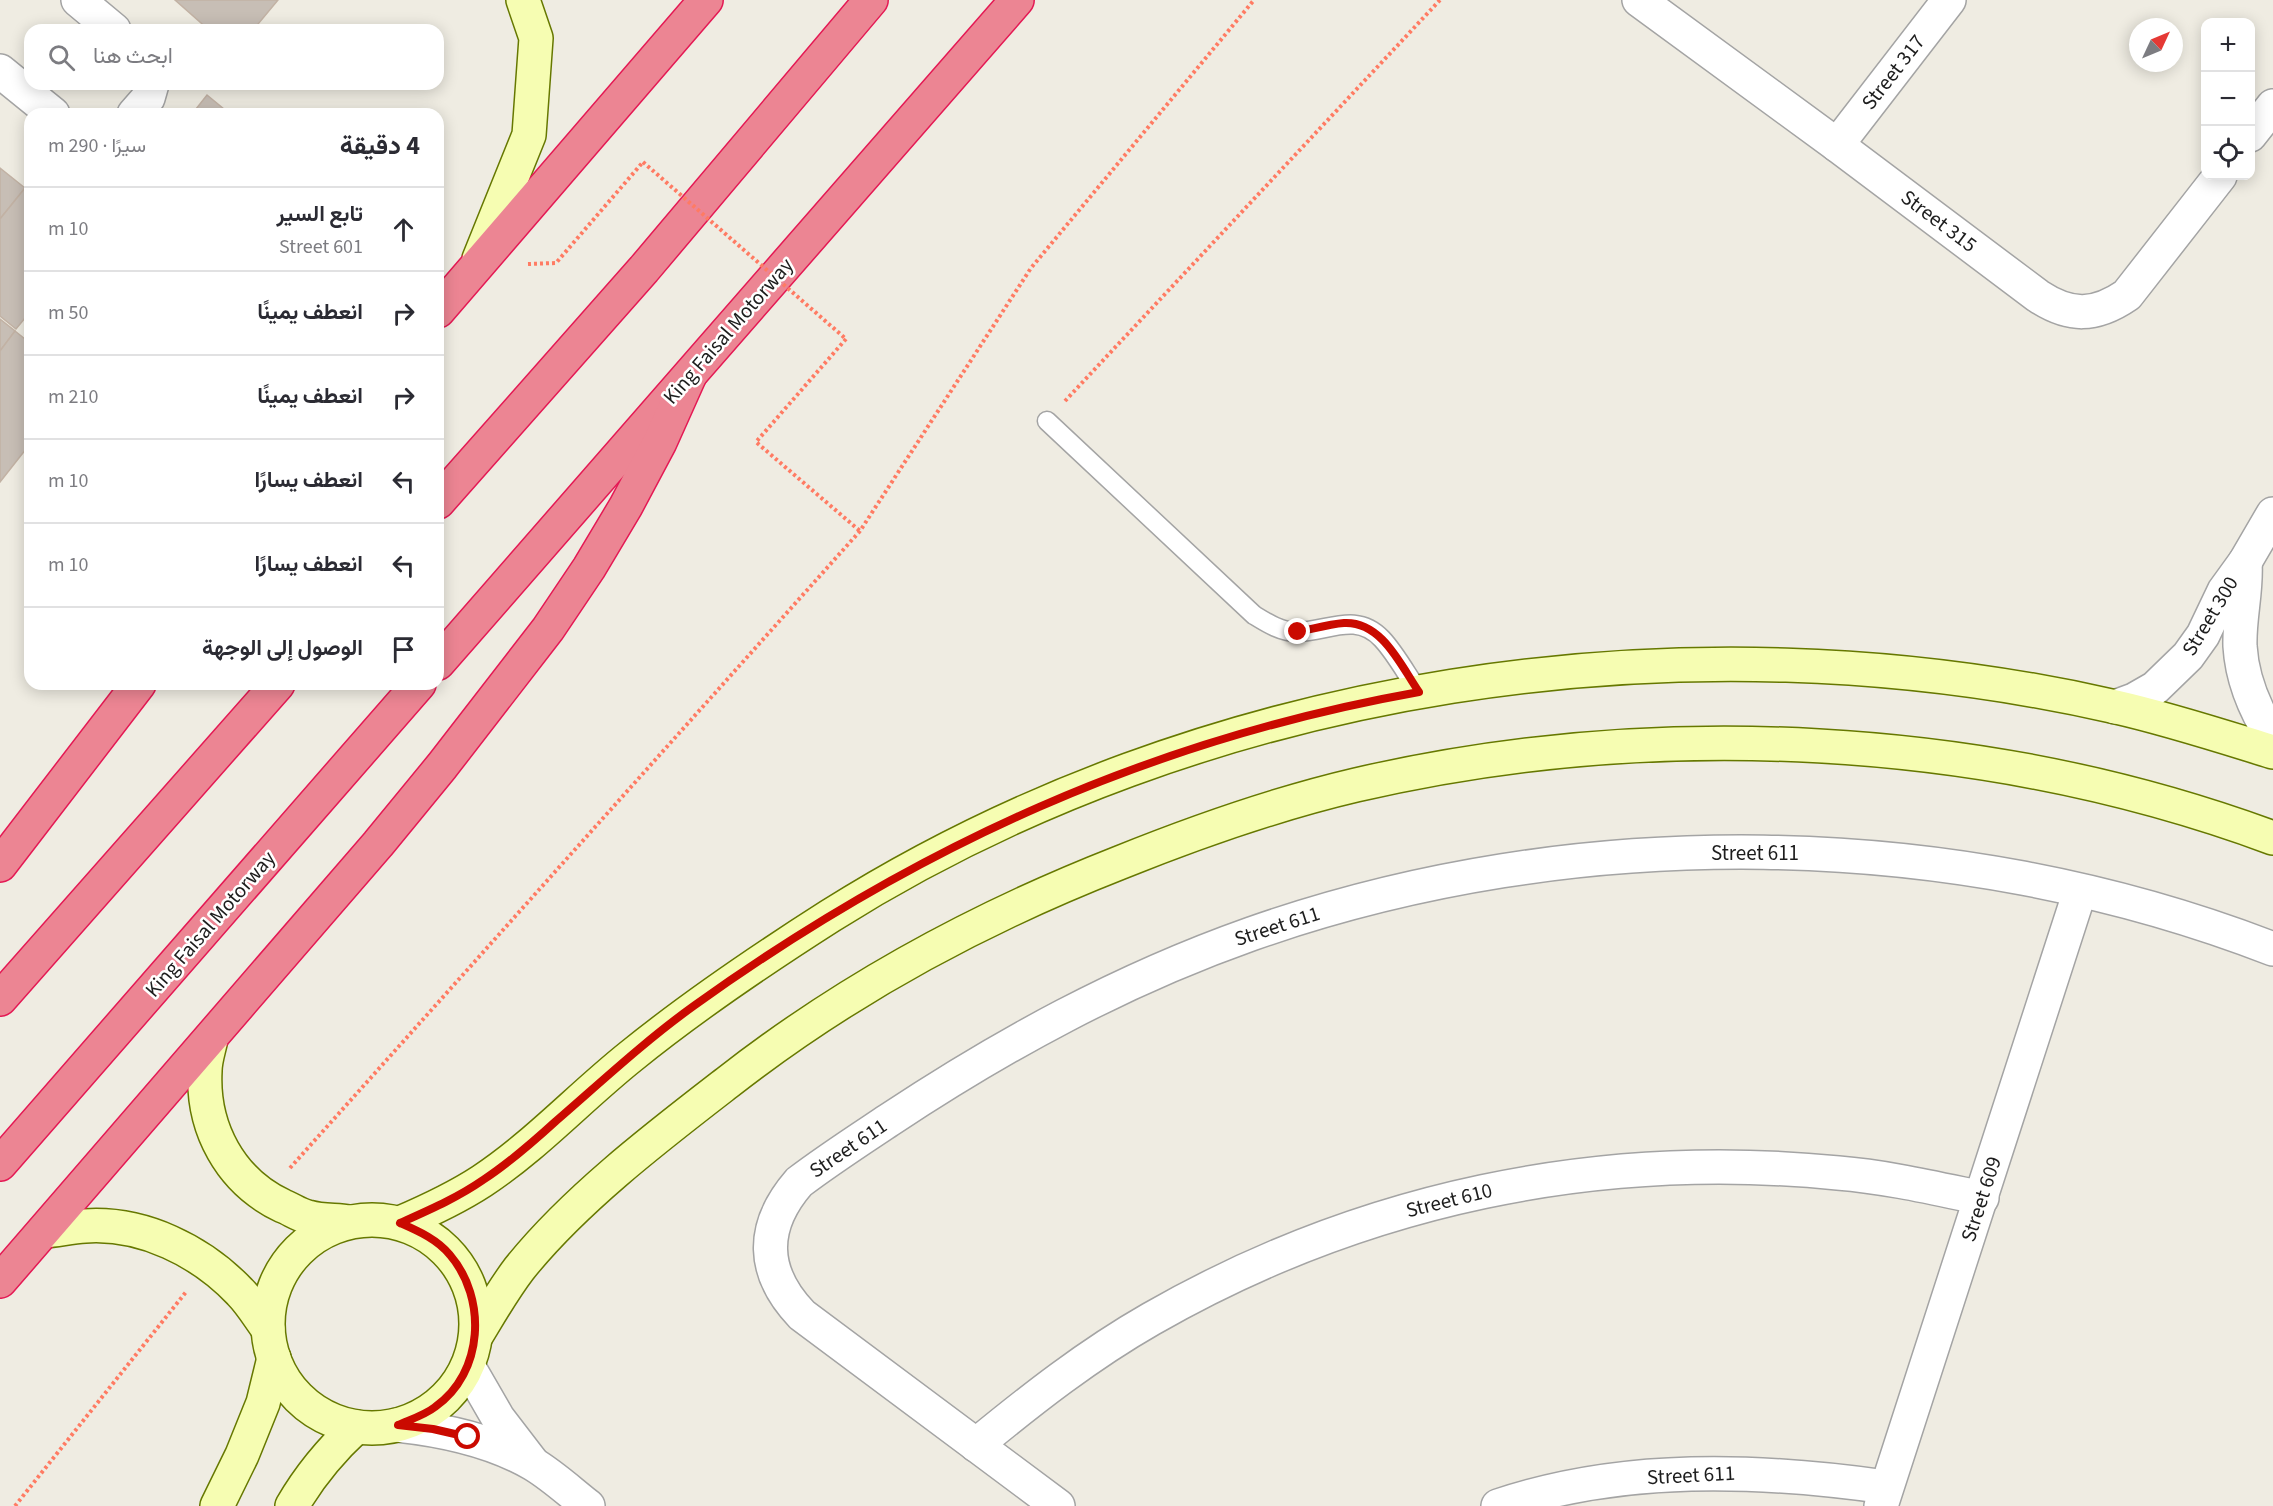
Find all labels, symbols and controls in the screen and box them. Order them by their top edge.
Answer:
north arrow [2129,18,2183,72]
map controls [2201,18,2255,180]
button: + [2201,18,2255,72]
search box [24,24,444,90]
street label: Street 317 [1854,28,1932,116]
text: ابحث هنا [93,40,173,72]
icon: search [45,41,78,74]
button: − [2201,72,2255,126]
button: locate [2201,126,2255,180]
text: 4 دقيقة [340,127,420,164]
text: سيرًا · 290 m [48,132,146,160]
street label: Street 315 [1895,183,1983,259]
text: تابع السير [277,198,363,230]
icon: ahead [387,213,420,246]
text: 10 m [48,215,88,243]
text: Street 601 [279,233,363,261]
street label: King Faisal Motorway [656,251,800,411]
text: انعطف يمينًا [257,296,363,328]
icon: right [387,297,420,330]
text: 50 m [48,299,88,327]
text: انعطف يمينًا [257,380,363,412]
icon: right [387,381,420,414]
text: 210 m [48,383,98,411]
text: انعطف يسارًا [254,464,363,496]
icon: left [387,465,420,498]
text: 10 m [48,467,88,495]
text: انعطف يسارًا [254,548,363,580]
icon: left [387,549,420,582]
text: 10 m [48,551,88,579]
street label: Street 300 [2174,571,2246,661]
route end [1284,618,1310,644]
text: الوصول إلى الوجهة [202,632,363,664]
icon: arrive [387,633,420,666]
street label: Street 611 [1711,838,1799,868]
street label: King Faisal Motorway [138,844,282,1004]
street label: Street 611 [1230,898,1324,954]
street label: Street 611 [803,1111,893,1185]
street label: Street 609 [1953,1152,2009,1246]
street label: Street 610 [1403,1175,1495,1225]
route start [454,1423,480,1449]
street label: Street 611 [1646,1458,1736,1492]

